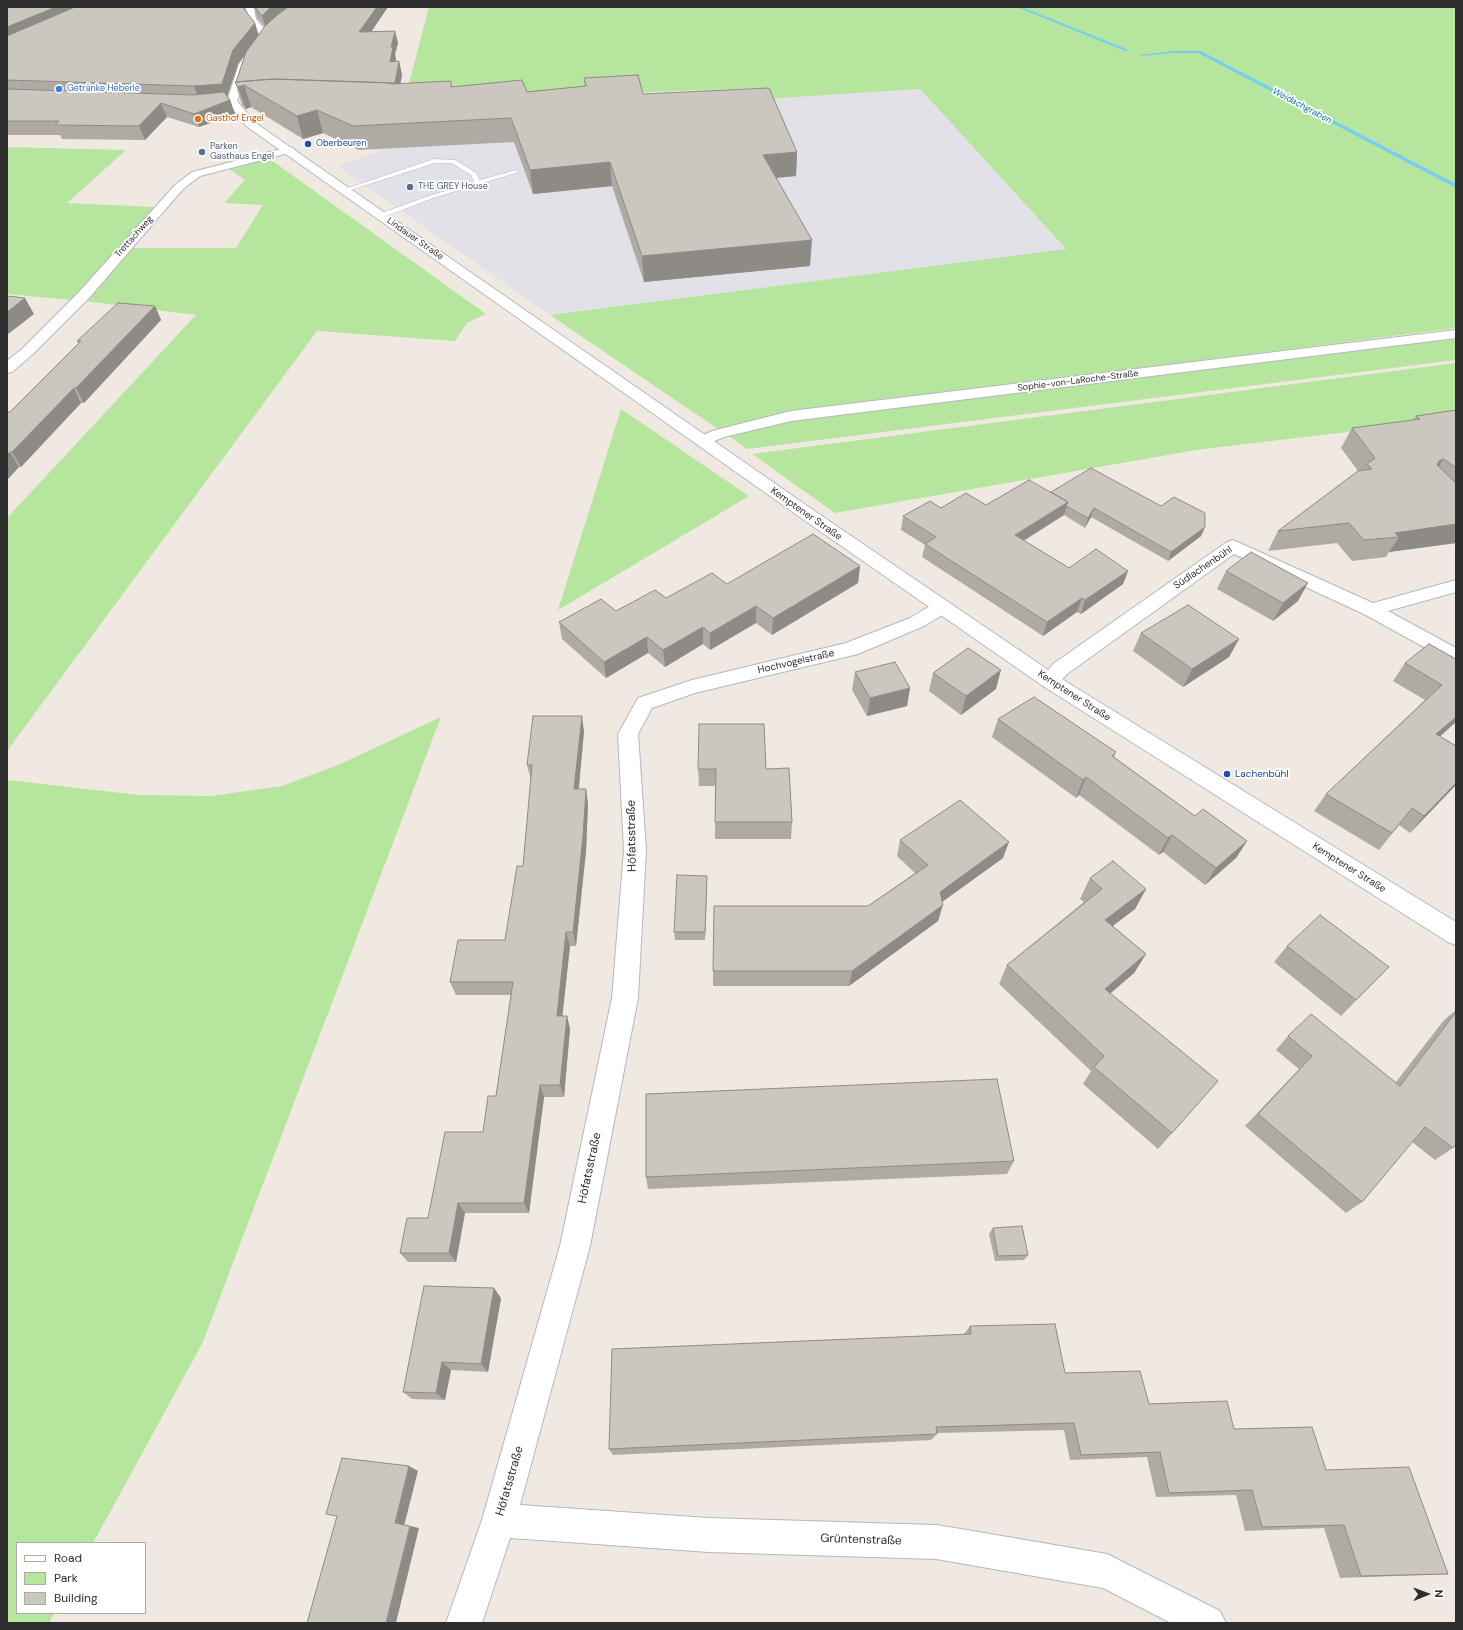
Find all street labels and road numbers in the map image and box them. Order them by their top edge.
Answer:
street label: Trettachweg [113,214,155,260]
street label: Lindauer Straße [385,216,445,262]
street label: Sophie-von-LaRoche-Straße [1017,368,1139,394]
street label: Kemptener Straße [768,485,844,543]
street label: Südlachenbühl [1171,544,1235,592]
street label: Hochvogelstraße [757,647,835,677]
street label: Kemptener Straße [1035,668,1113,724]
street label: Höfatsstraße [624,800,640,872]
street label: Kemptener Straße [1310,841,1388,895]
street label: Höfatsstraße [575,1131,605,1205]
street label: Höfatsstraße [493,1444,527,1518]
street label: Grüntenstraße [820,1531,902,1549]

